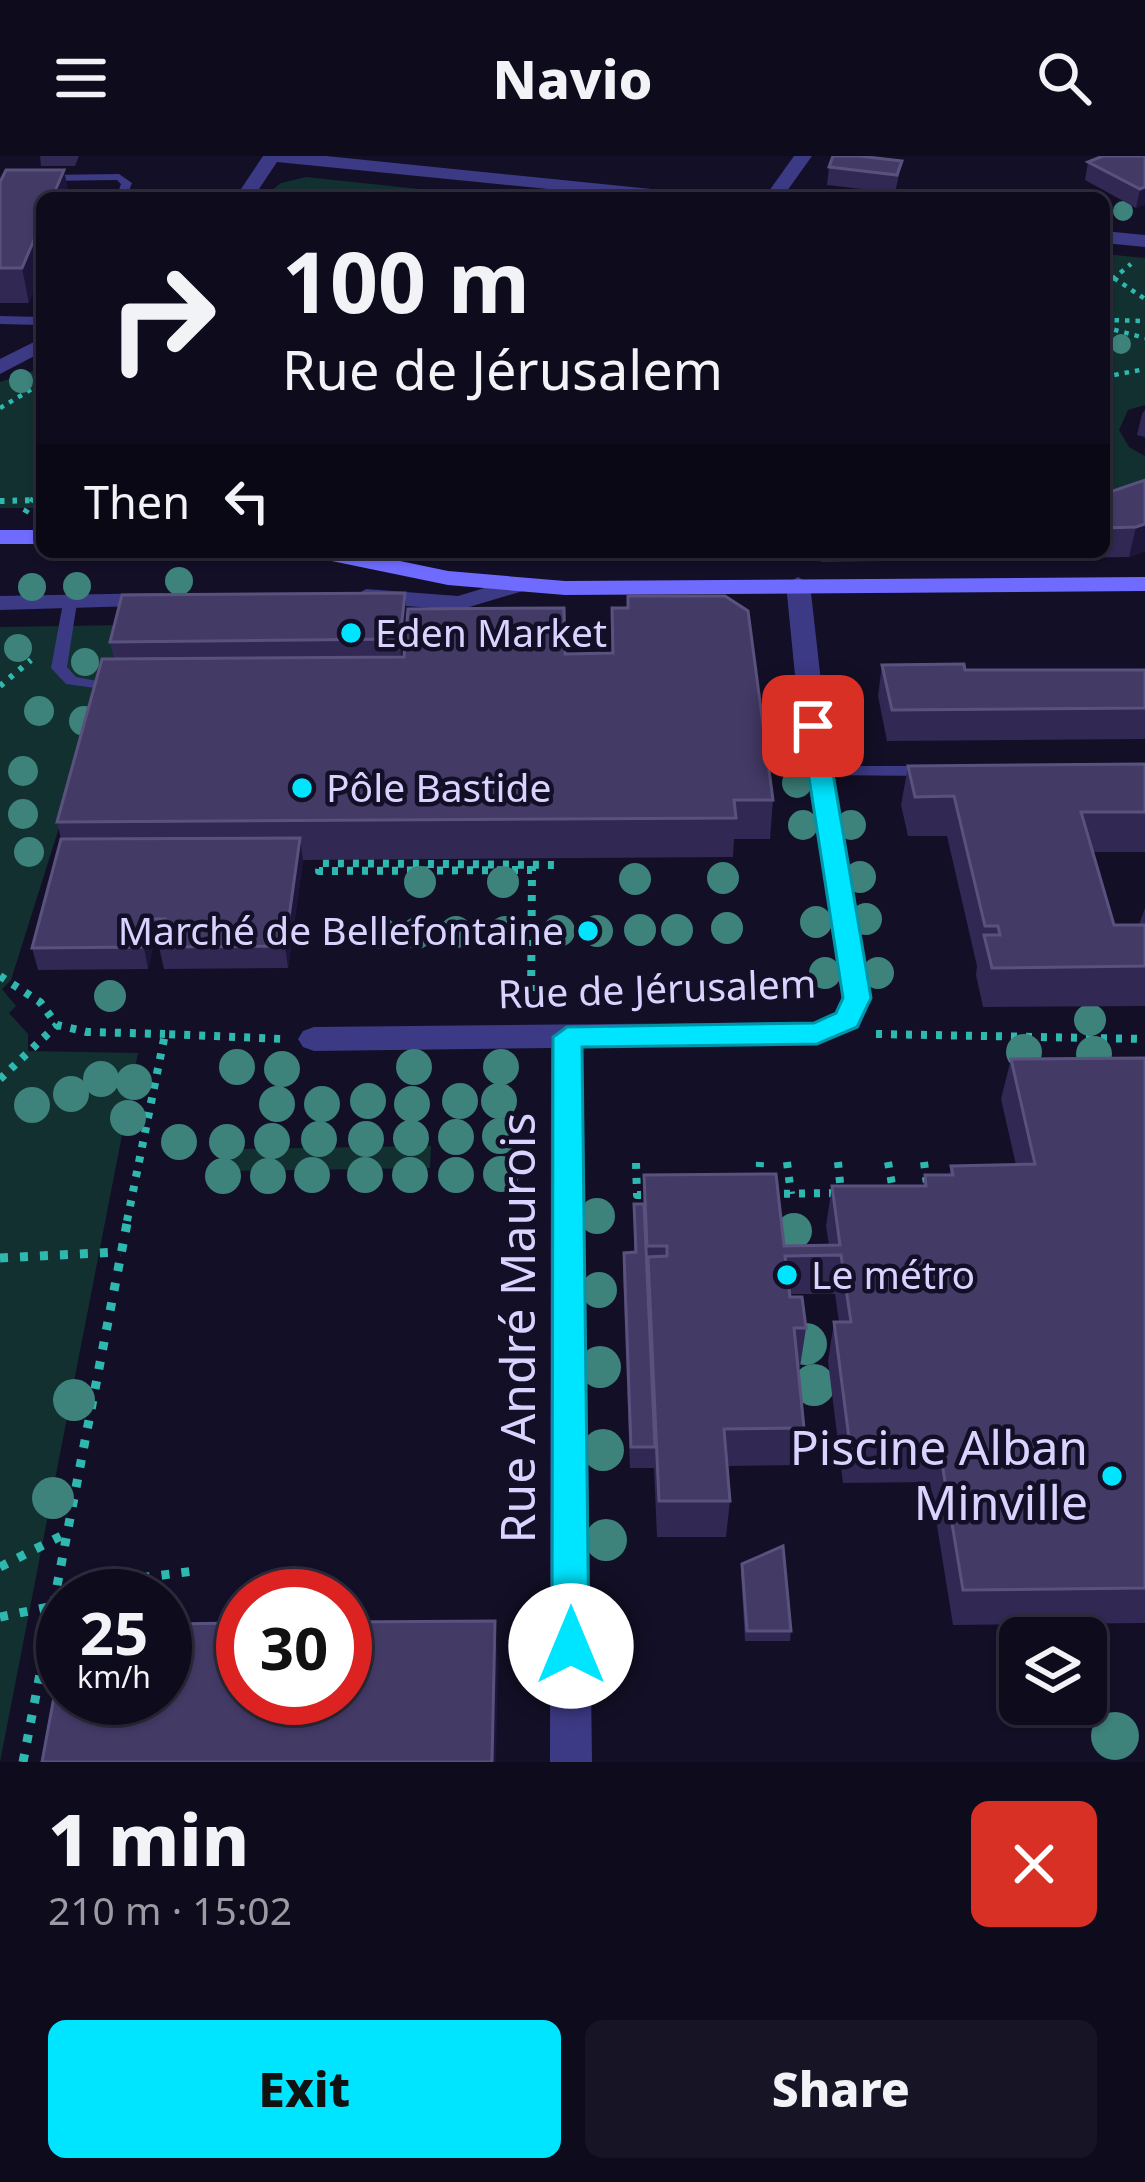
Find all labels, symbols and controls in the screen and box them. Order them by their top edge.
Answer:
text: Navio [492,41,653,115]
icon: menu [48,45,114,111]
icon: search [1031,45,1097,111]
text: 100 m [282,223,530,338]
icon: right [84,240,240,396]
text: Rue de Jérusalem [282,332,723,406]
icon: left [214,468,280,534]
text: Then [84,471,190,532]
place label: Eden Market [375,605,607,658]
marker: Eden Market [338,620,364,646]
pin [762,675,864,777]
icon: arrive [780,693,846,759]
place label: Pôle Bastide [326,760,551,813]
marker: Pôle Bastide [289,775,315,801]
place label: Marché de Bellefontaine [118,903,564,956]
marker: Marché de Bellefontaine [575,918,601,944]
street label: Rue de Jérusalem [497,955,817,1020]
street label: Rue André Maurois [484,1113,549,1543]
place label: Le métro [811,1247,975,1300]
marker: Le métro [774,1262,800,1288]
place label: Piscine Alban Minville [790,1414,1088,1534]
marker: Piscine Alban Minville [1099,1463,1125,1489]
speed limit sign: 30 [216,1569,372,1725]
position arrow [508,1583,634,1709]
text: 25 [80,1591,148,1673]
map controls [999,1617,1107,1725]
button: layers [999,1617,1107,1725]
text: km/h [77,1656,151,1697]
text: 1 min [48,1789,249,1887]
button: close [971,1801,1097,1927]
text: 210 m · 15:02 [48,1883,292,1936]
button: Exit [48,2020,561,2158]
button: Share [585,2020,1097,2158]

